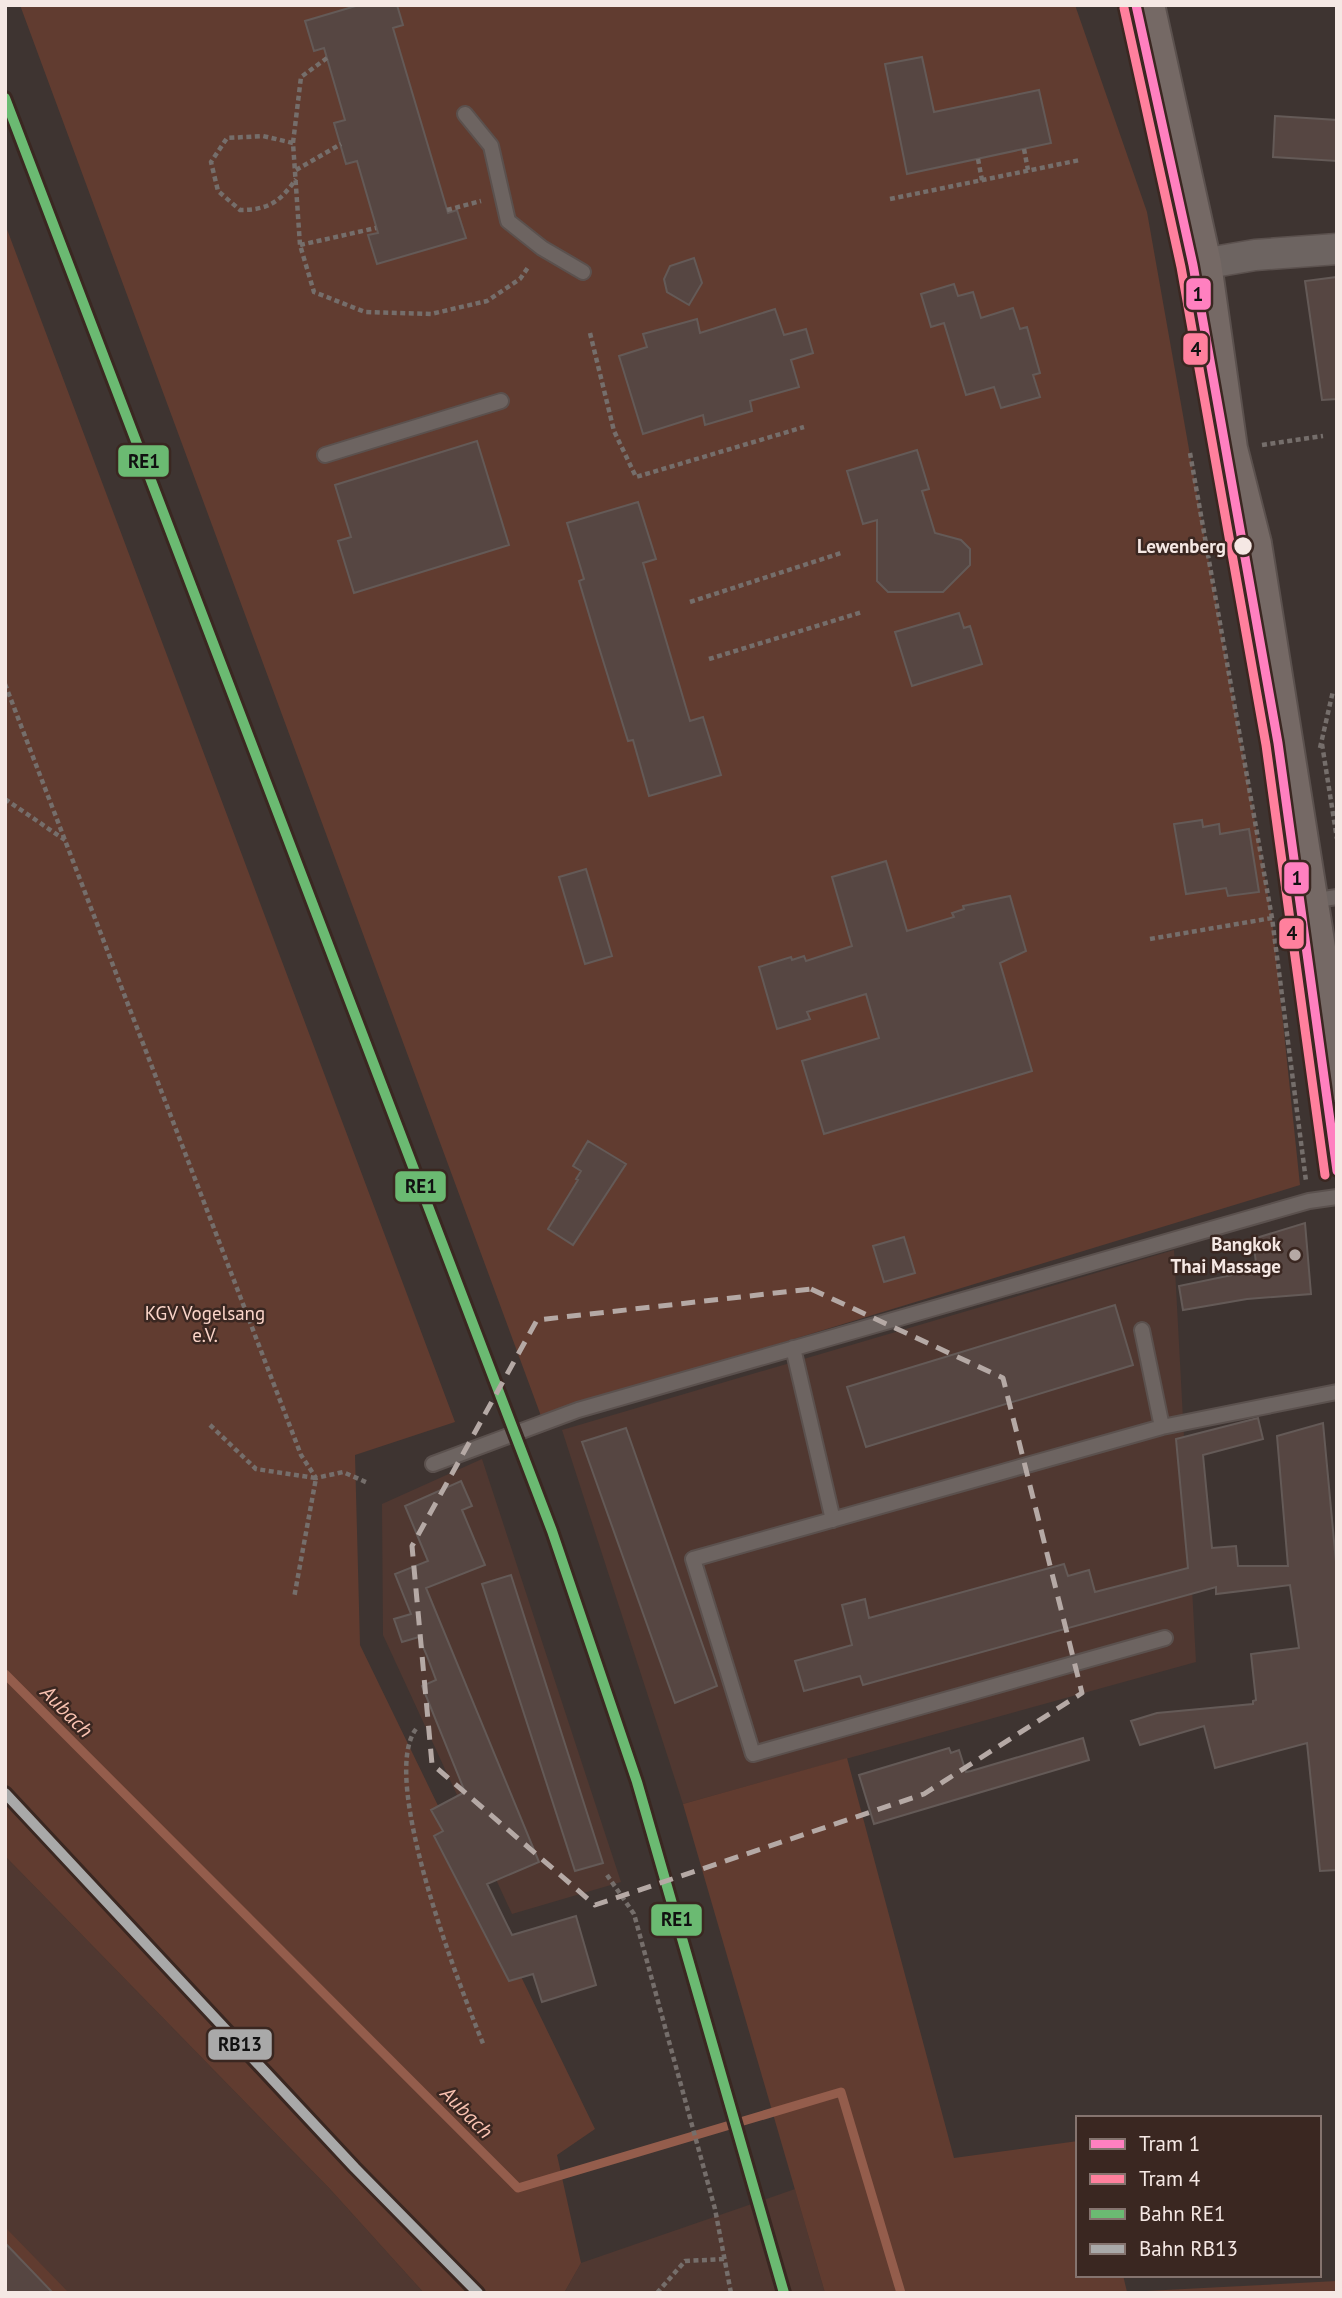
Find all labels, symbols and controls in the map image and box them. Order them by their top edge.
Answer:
line badge: 1 [1185,277,1212,311]
text: 1 [1193,282,1203,306]
line badge: 4 [1182,332,1209,366]
text: 4 [1191,337,1202,361]
line badge: RE1 [117,444,170,478]
text: RE1 [128,449,160,473]
place label: Lewenberg [1137,534,1226,558]
marker: Lewenberg [1232,535,1254,557]
line badge: 1 [1283,861,1310,895]
text: 1 [1292,866,1302,890]
line badge: 4 [1278,917,1305,950]
text: 4 [1287,921,1298,945]
line badge: RE1 [394,1170,447,1203]
text: RE1 [405,1174,437,1198]
place label: Bangkok Thai Massage [1171,1232,1282,1278]
marker: Bangkok Thai Massage [1287,1247,1303,1263]
park label: KGV Vogelsang e.V. [145,1301,265,1347]
water label: Aubach [34,1678,99,1743]
line badge: RE1 [650,1903,703,1937]
text: RE1 [661,1907,693,1931]
line badge: RB13 [207,2028,273,2061]
text: RB13 [218,2032,262,2056]
water label: Aubach [434,2079,499,2144]
legend [1076,2116,1321,2277]
text: Tram 1 [1139,2130,1200,2157]
text: Tram 4 [1139,2165,1200,2192]
text: Bahn RE1 [1139,2200,1225,2227]
text: Bahn RB13 [1139,2235,1238,2262]

